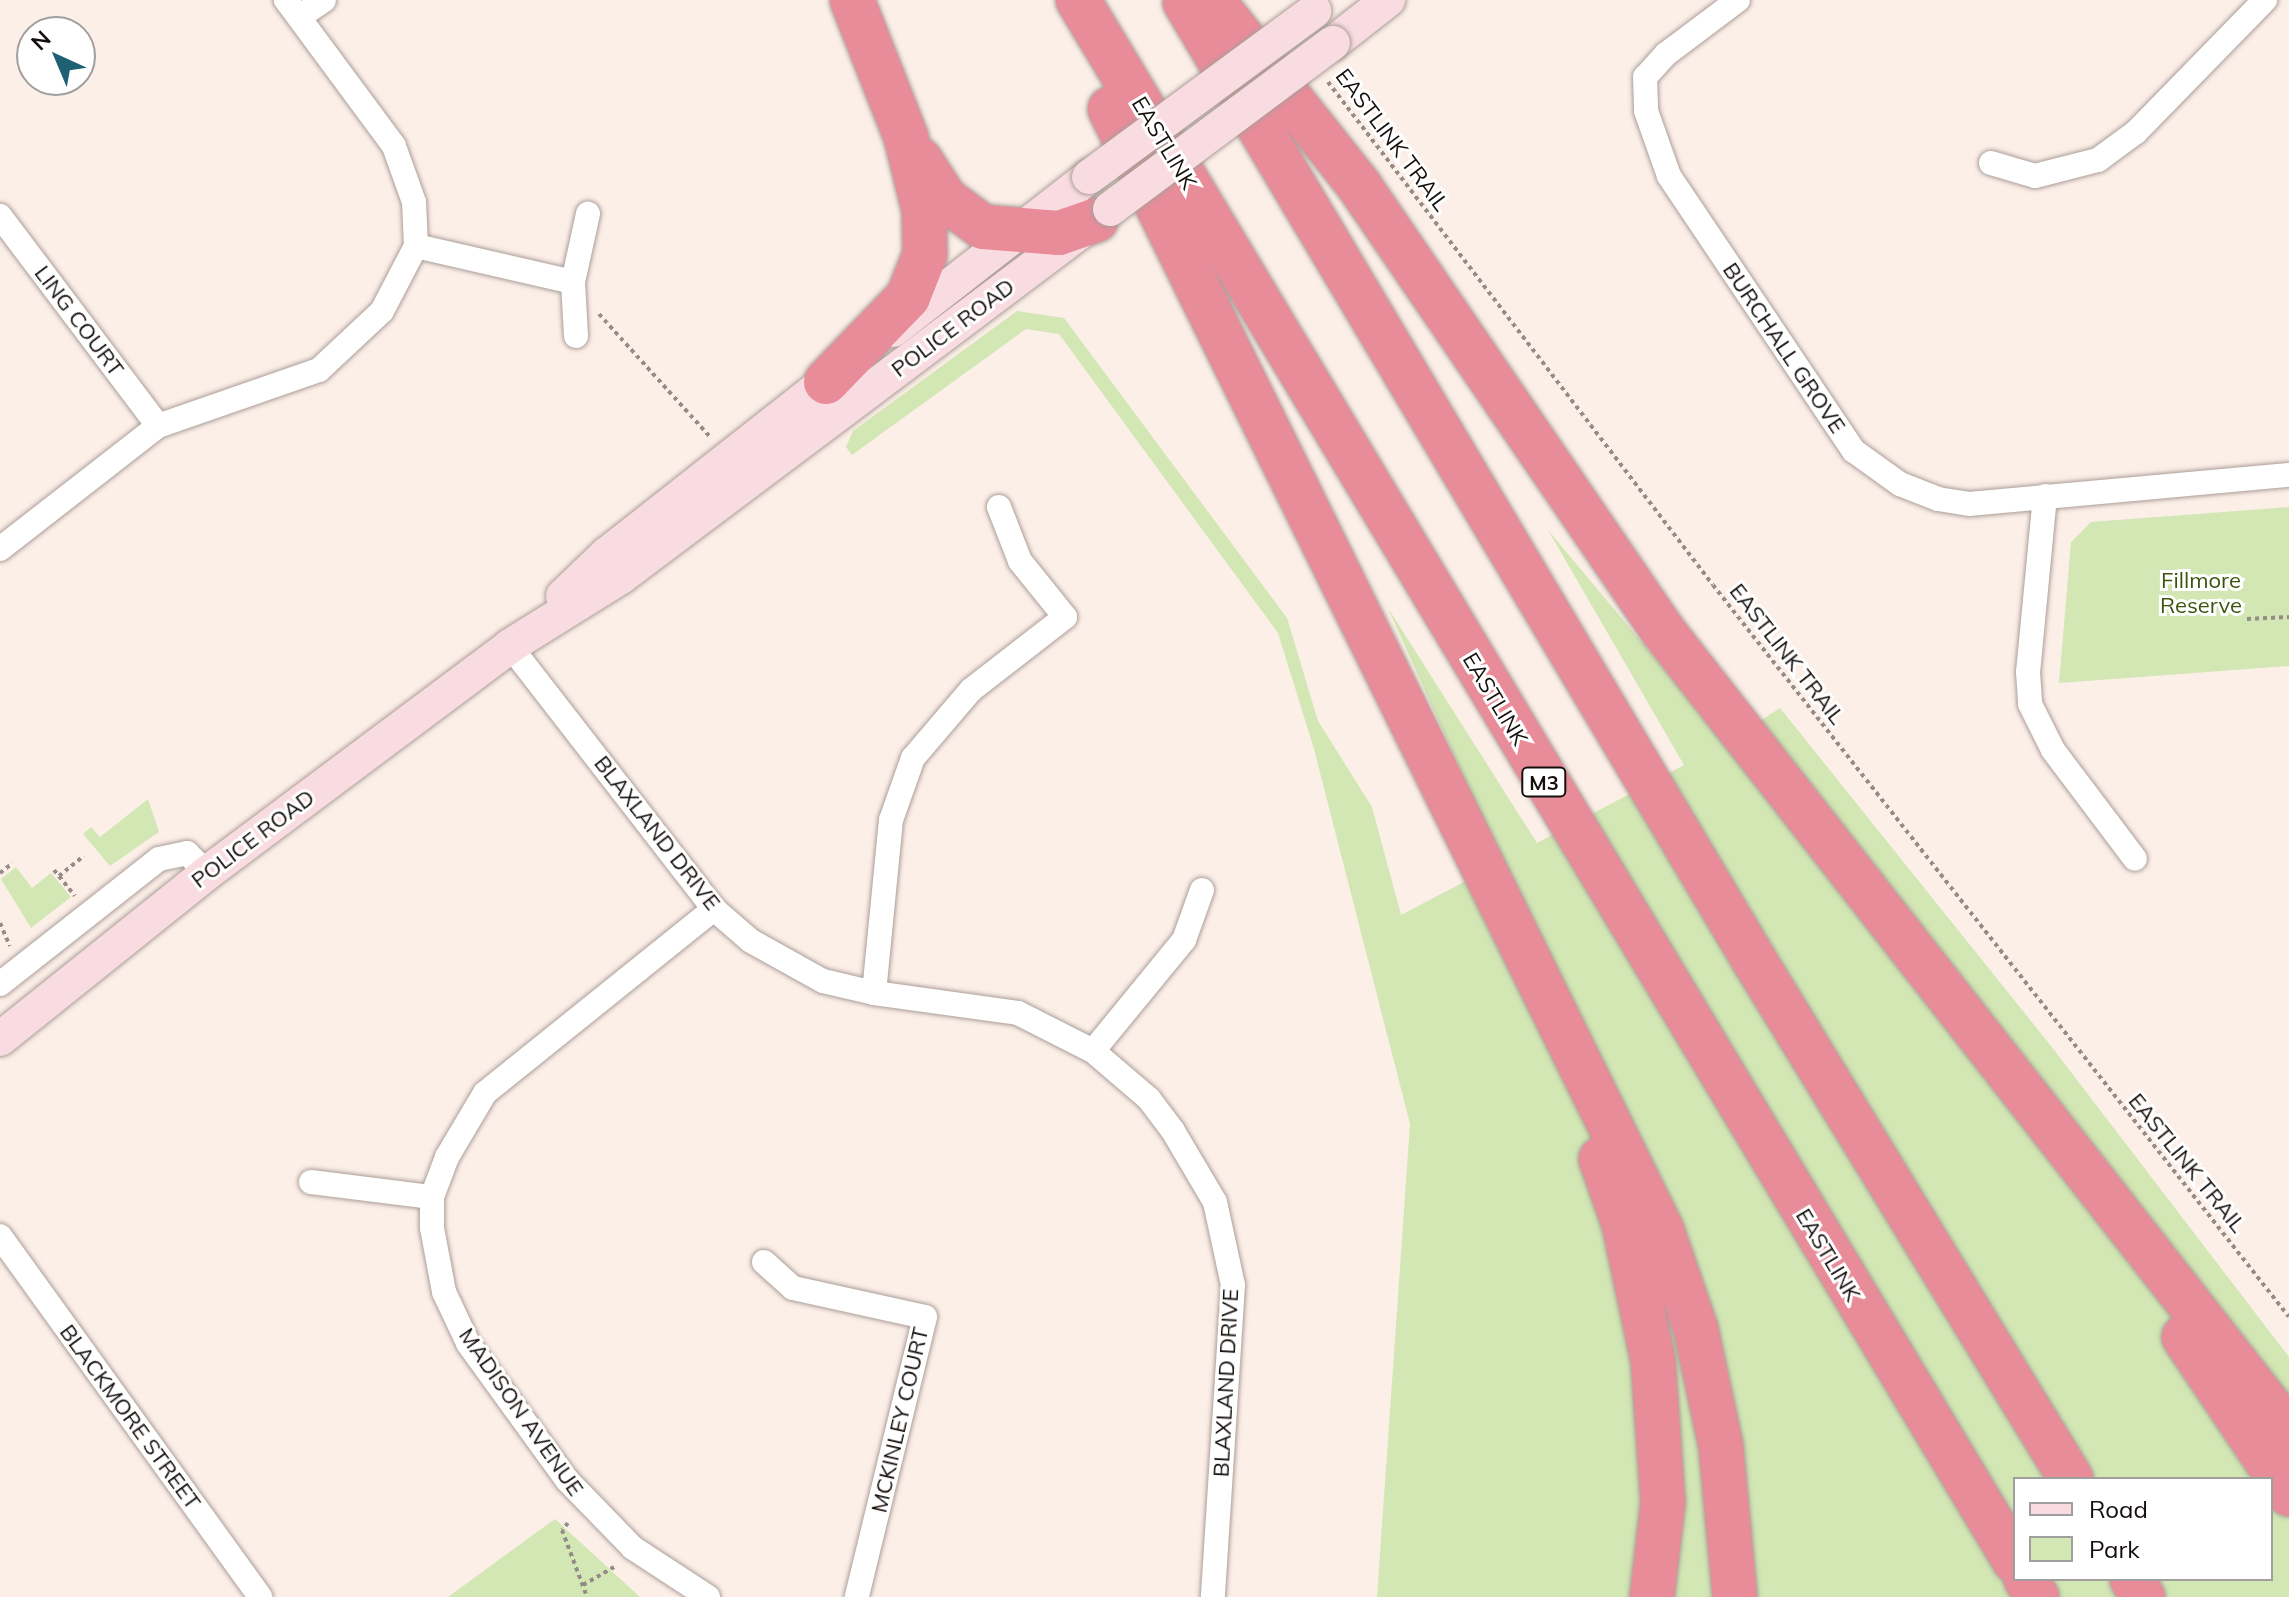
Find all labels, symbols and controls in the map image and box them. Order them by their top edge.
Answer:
north arrow [16,16,96,96]
text: N [25,24,56,56]
street label: EASTLINK TRAIL [1330,64,1454,216]
street label: EASTLINK [1126,92,1202,194]
street label: BURCHALL GROVE [1717,258,1851,438]
street label: LING COURT [29,260,129,382]
street label: POLICE ROAD [886,273,1020,383]
park label: Fillmore Reserve [2160,567,2242,618]
street label: EASTLINK TRAIL [1724,578,1850,730]
street label: EASTLINK [1457,648,1533,750]
street label: BLAXLAND DRIVE [589,751,725,915]
road number: M3 [1520,766,1568,798]
street label: POLICE ROAD [186,784,320,894]
street label: EASTLINK TRAIL [2123,1088,2251,1238]
street label: EASTLINK [1790,1204,1866,1306]
street label: BLAXLAND DRIVE [1208,1288,1244,1478]
street label: BLACKMORE STREET [54,1319,206,1515]
street label: MADISON AVENUE [453,1323,589,1501]
street label: MCKINLEY COURT [866,1325,934,1515]
legend [2013,1477,2273,1581]
text: Road [2089,1494,2148,1524]
text: Park [2089,1534,2140,1564]

